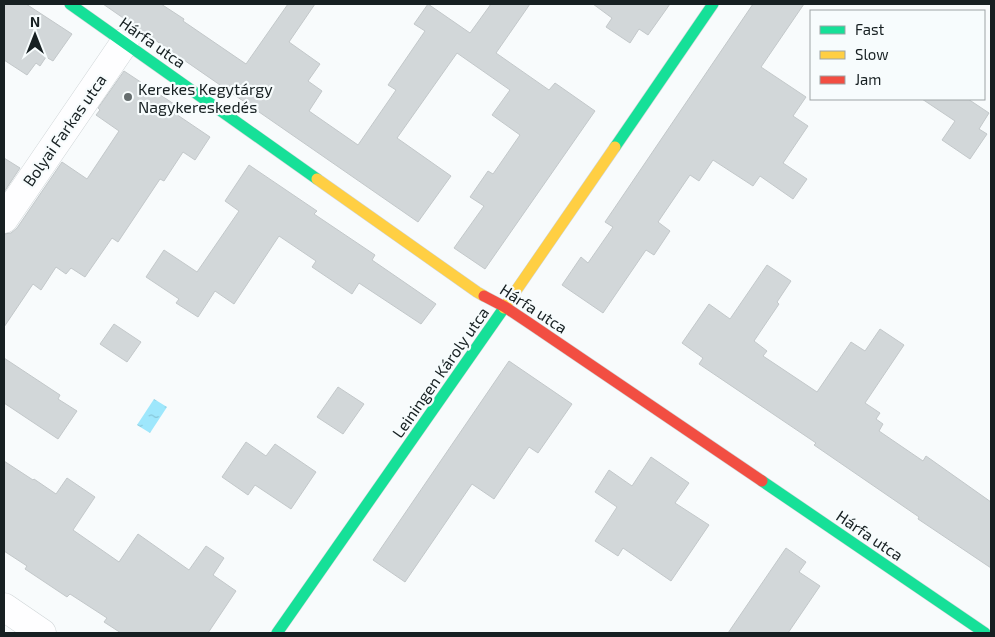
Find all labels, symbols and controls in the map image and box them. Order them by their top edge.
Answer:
north arrow [10,10,60,60]
legend [810,10,985,100]
street label: Hárfa utca [116,12,190,72]
text: N [30,13,40,30]
text: Fast [855,20,885,38]
text: Slow [855,45,889,63]
street label: Bolyai Farkas utca [18,70,110,190]
text: Jam [855,70,881,88]
place label: Kerekes Kegytárgy Nagykereskedés [138,79,273,116]
marker: Kerekes Kegytárgy Nagykereskedés [122,91,134,103]
street label: Hárfa utca [497,279,571,337]
street label: Leiningen Károly utca [388,303,492,441]
street label: Hárfa utca [833,506,907,564]

